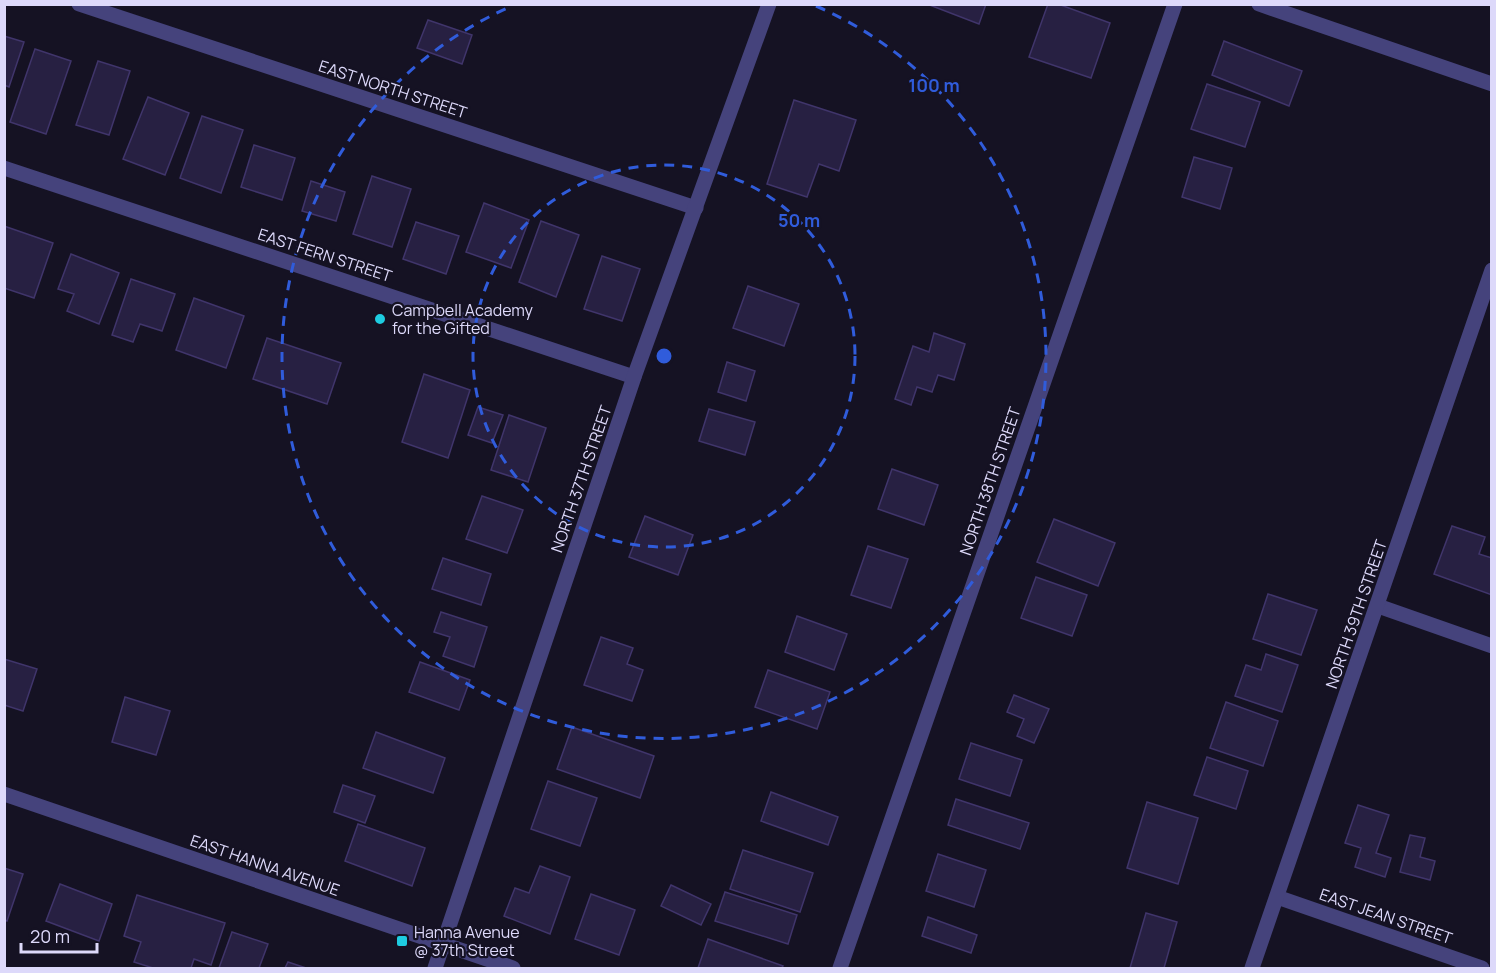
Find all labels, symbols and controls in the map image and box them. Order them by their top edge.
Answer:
street label: EAST NORTH STREET [316,55,470,123]
text: 100 m [908,73,960,97]
text: 50 m [778,208,820,232]
street label: EAST FERN STREET [255,223,395,287]
place label: Campbell Academy for the Gifted [392,299,534,339]
marker: Campbell Academy for the Gifted [373,312,387,326]
centre of rings [654,346,674,366]
street label: NORTH 37TH STREET [546,402,617,555]
street label: NORTH 38TH STREET [954,404,1026,558]
street label: NORTH 39TH STREET [1320,536,1392,691]
street label: EAST HANNA AVENUE [187,829,343,901]
street label: EAST JEAN STREET [1317,883,1456,949]
scale bar [21,916,98,954]
place label: Hanna Avenue @ 37th Street [414,921,520,961]
text: 20 m [30,924,70,948]
marker: Hanna Avenue @ 37th Street [395,934,409,948]

